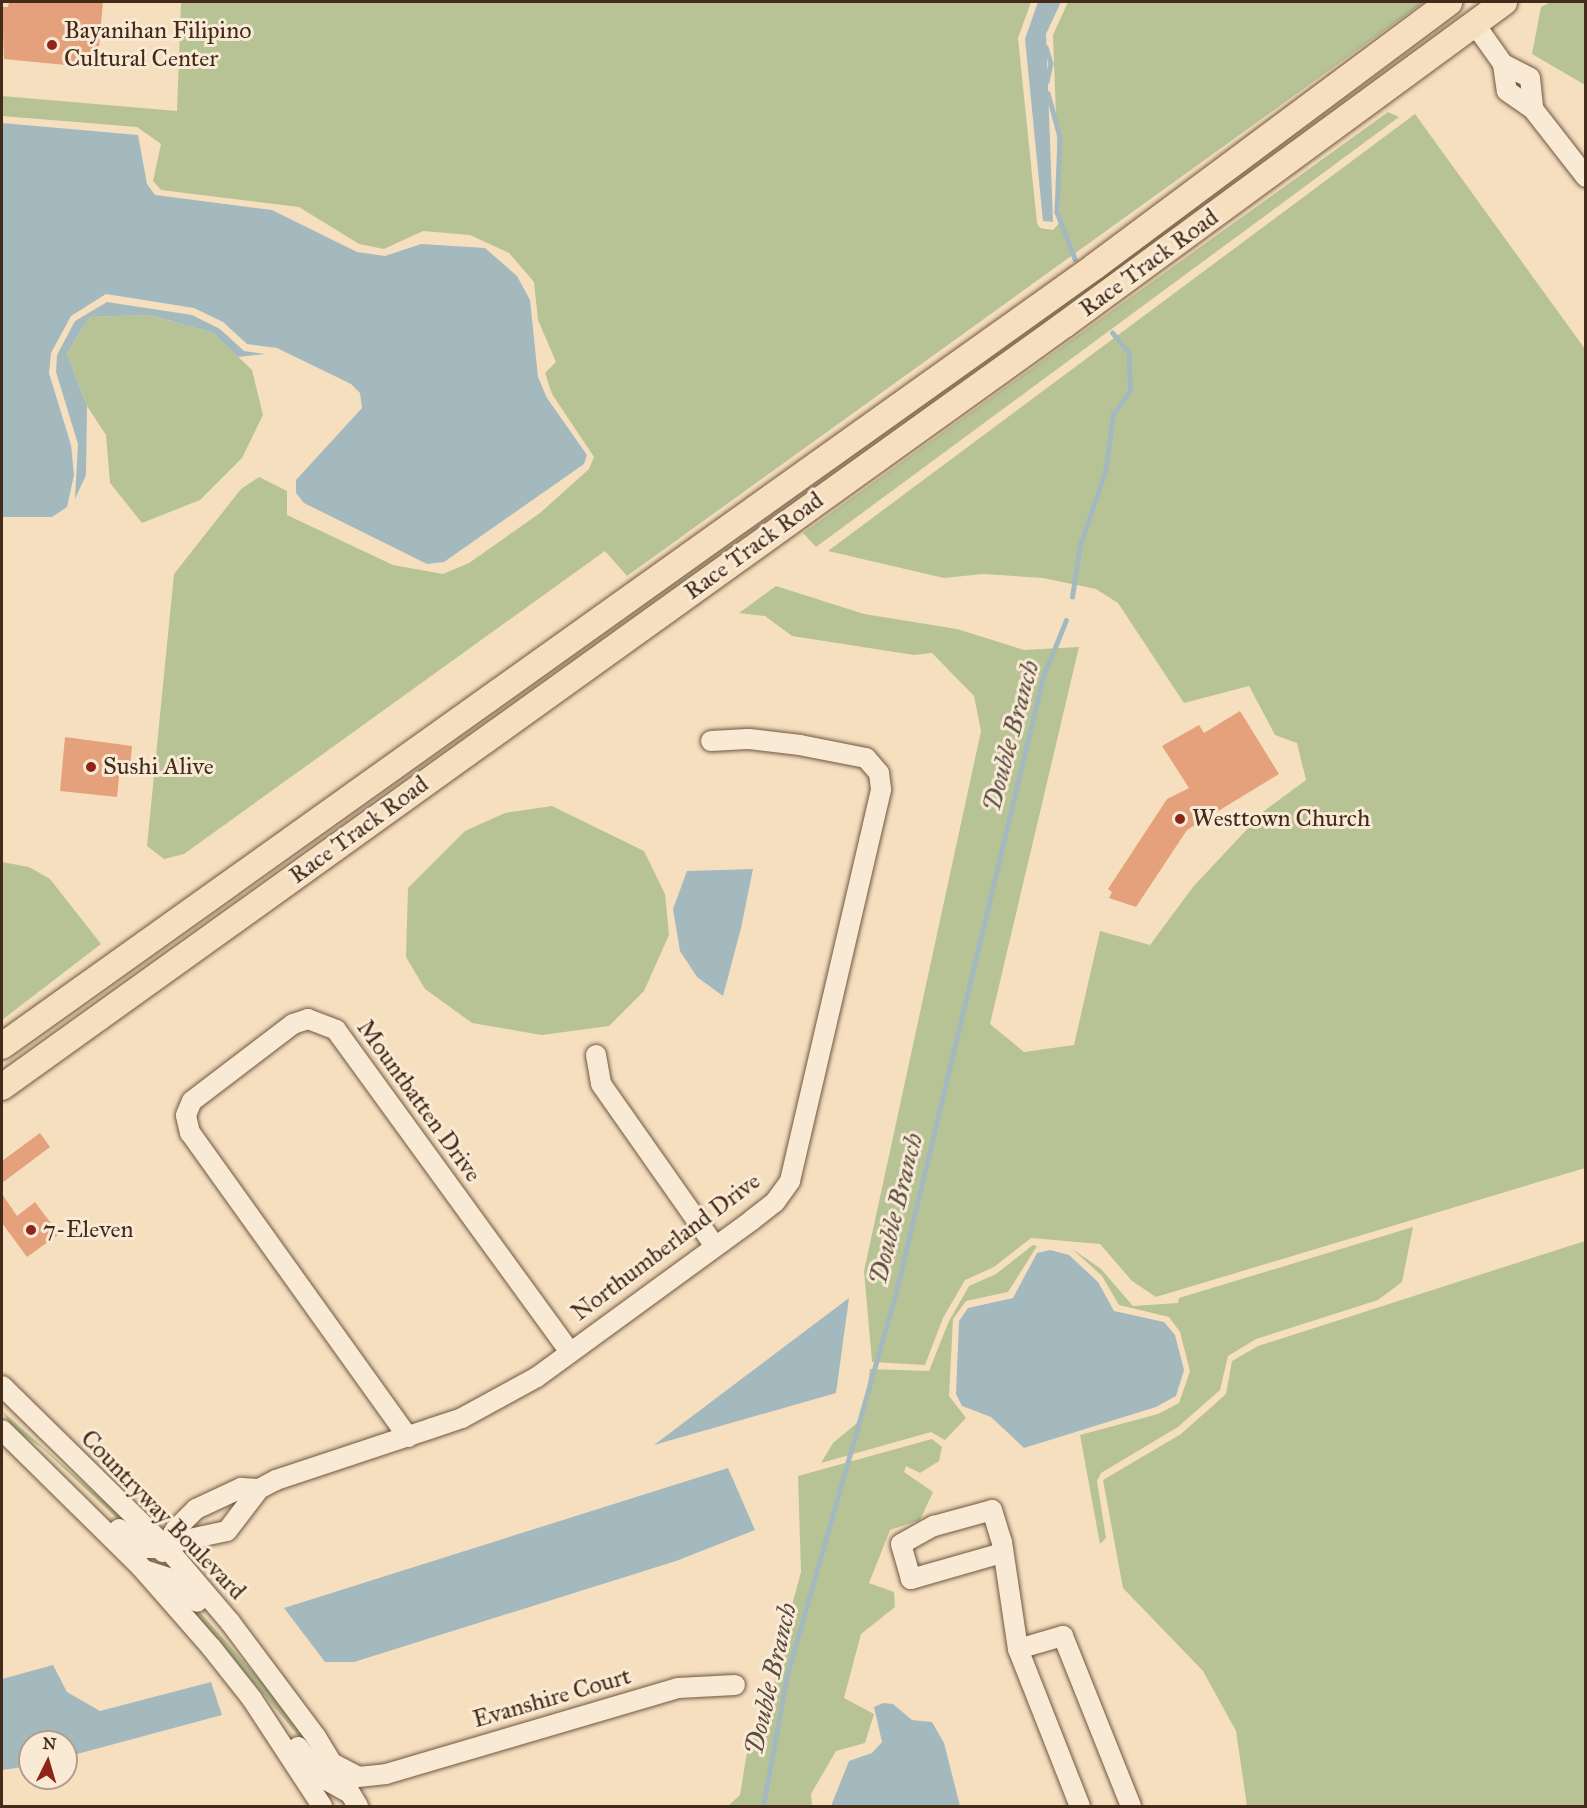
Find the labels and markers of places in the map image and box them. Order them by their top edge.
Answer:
place label: Bayanihan Filipino Cultural Center [64,17,251,73]
marker: Bayanihan Filipino Cultural Center [45,38,59,52]
place label: Sushi Alive [103,753,214,781]
marker: Sushi Alive [84,760,98,774]
place label: Westtown Church [1192,805,1370,833]
marker: Westtown Church [1173,812,1187,826]
place label: 7-Eleven [43,1216,133,1244]
marker: 7-Eleven [24,1223,38,1237]

